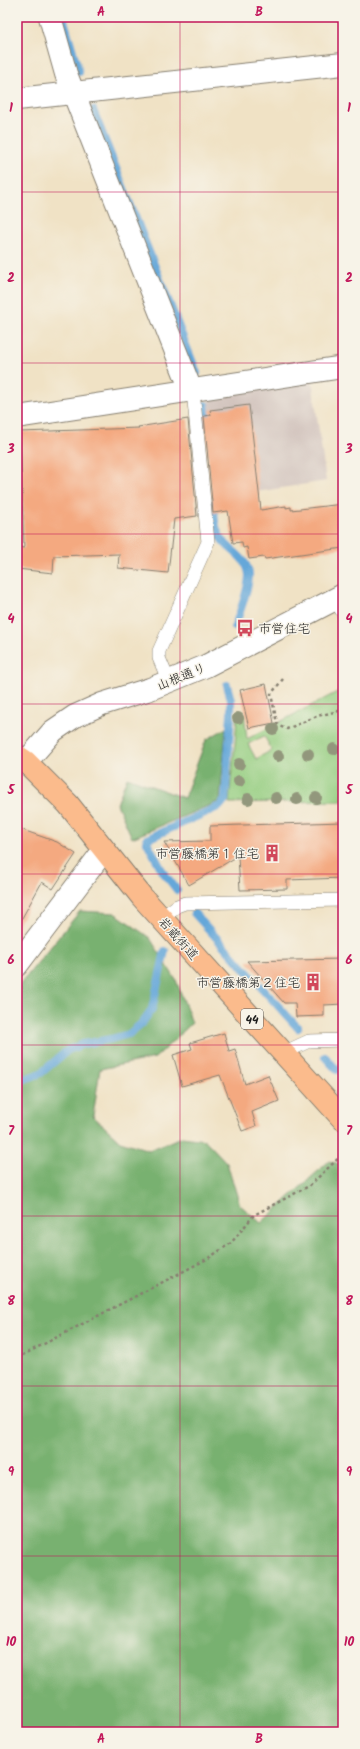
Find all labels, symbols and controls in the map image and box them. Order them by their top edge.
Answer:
text: A [97,2,105,23]
text: B [255,2,263,23]
text: 1 [9,98,13,119]
text: 1 [347,98,351,119]
text: 2 [7,268,15,289]
text: 2 [345,268,353,289]
text: 3 [6,439,15,460]
text: 3 [344,439,353,460]
text: 4 [7,609,15,630]
text: 4 [345,609,353,630]
bus stop icon: 市営住宅 [235,618,255,638]
place label: 市営住宅 [258,619,310,640]
street label: 山根通り [154,658,210,697]
text: 5 [7,780,16,801]
text: 5 [345,780,354,801]
building icon: 市営藤橋第１住宅 [262,843,282,863]
place label: 市営藤橋第１住宅 [155,844,259,865]
street label: 岩蔵街道 [153,913,203,965]
text: 6 [7,950,15,971]
text: 6 [345,950,353,971]
building icon: 市営藤橋第２住宅 [303,972,323,992]
place label: 市営藤橋第２住宅 [196,973,300,994]
road number: 44 [241,1009,263,1029]
text: 7 [8,1121,15,1142]
text: 7 [346,1121,353,1142]
text: 8 [7,1291,15,1312]
text: 8 [345,1291,353,1312]
text: 9 [8,1462,15,1483]
text: 9 [346,1462,353,1483]
text: 10 [6,1632,17,1653]
text: 10 [344,1632,355,1653]
text: A [97,1729,105,1749]
text: B [255,1729,263,1749]

